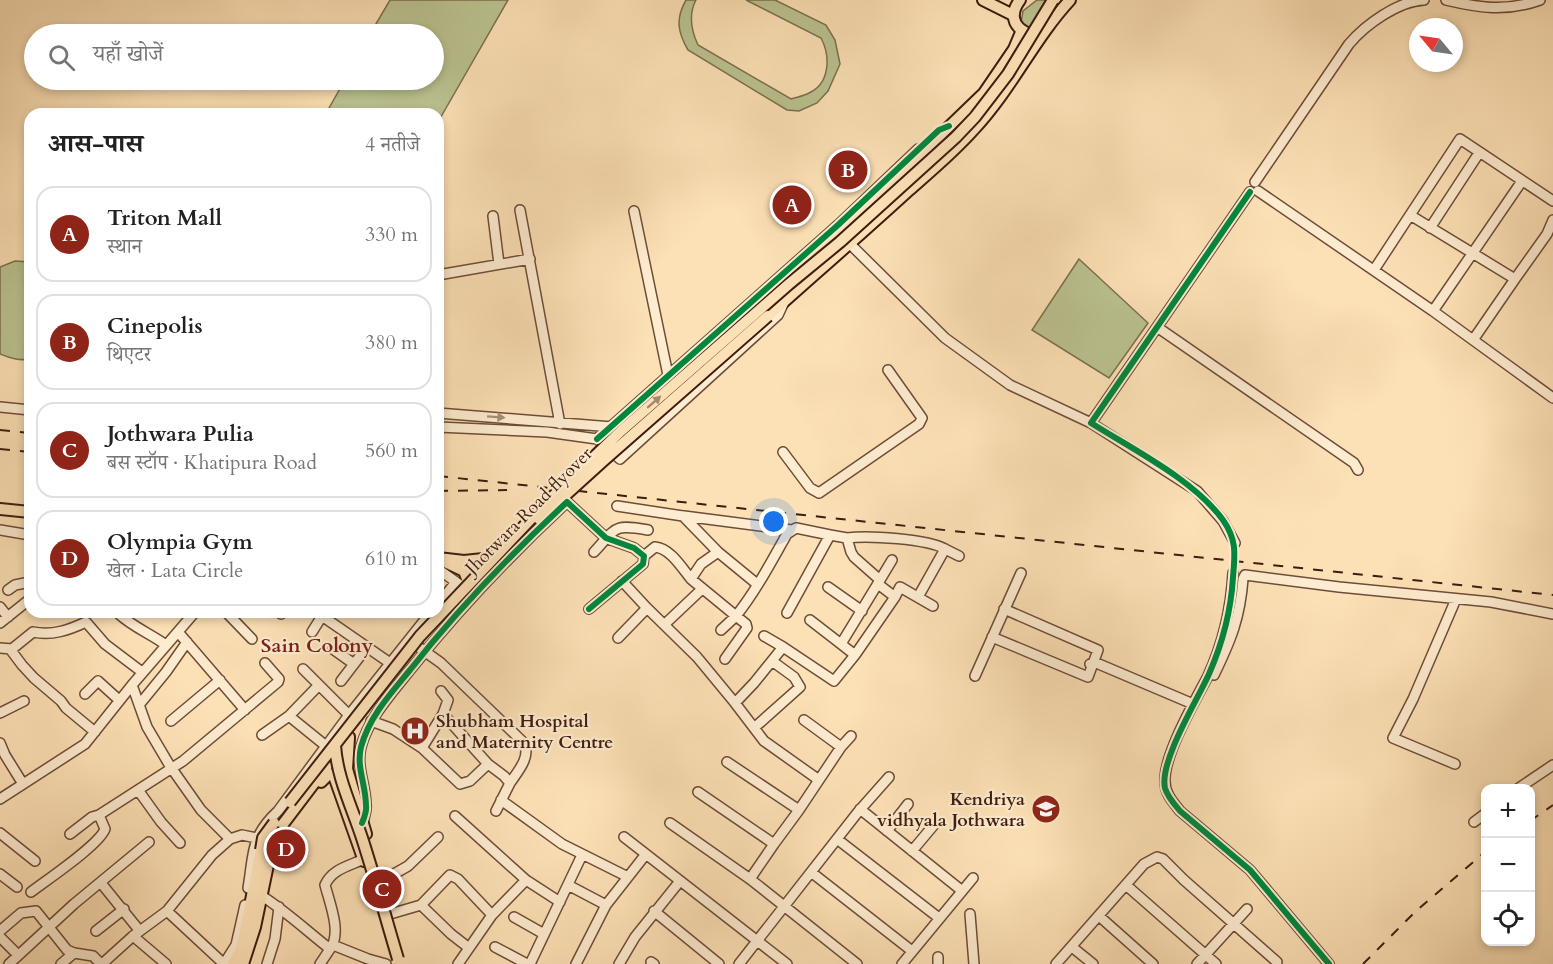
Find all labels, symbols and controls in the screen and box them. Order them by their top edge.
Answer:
north arrow [1409,18,1463,72]
search box [24,24,444,90]
text: यहाँ खोजें [93,39,163,69]
icon: search [45,41,78,74]
text: आस-पास [48,126,143,161]
text: 4 नतीजे [365,131,420,158]
pin: B [828,148,868,192]
pin: A [772,182,812,228]
text: Triton Mall [107,203,222,233]
text: A [62,221,77,248]
text: 330 m [365,221,418,248]
text: स्थान [107,233,142,260]
text: Cinepolis [107,311,203,341]
text: B [62,329,77,356]
text: 380 m [365,329,418,356]
text: थिएटर [107,341,151,368]
one-way arrow [646,396,661,409]
one-way arrow [487,413,506,422]
text: Jothwara Pulia [107,419,254,449]
text: C [62,437,77,464]
text: 560 m [365,437,418,464]
street label: Jhotwara Road flyover [458,442,598,582]
text: बस स्टॉप · Khatipura Road [107,449,317,476]
your location [759,507,788,536]
text: Olympia Gym [107,527,253,557]
text: D [61,545,78,572]
text: 610 m [365,545,418,572]
text: खेल · Lata Circle [107,557,243,584]
district label: Sain Colony [261,632,374,659]
place label: Shubham Hospital and Maternity Centre [436,709,613,755]
hospital icon: Shubham Hospital and Maternity Centre [399,715,431,747]
map controls [1481,784,1535,946]
button: + [1481,784,1535,838]
place label: Kendriya vidhyala Jothwara [877,787,1025,833]
school or university icon: Kendriya vidhyala Jothwara [1030,793,1062,825]
pin: D [266,826,306,872]
button: − [1481,838,1535,892]
pin: C [362,866,401,912]
button: locate [1481,892,1535,946]

